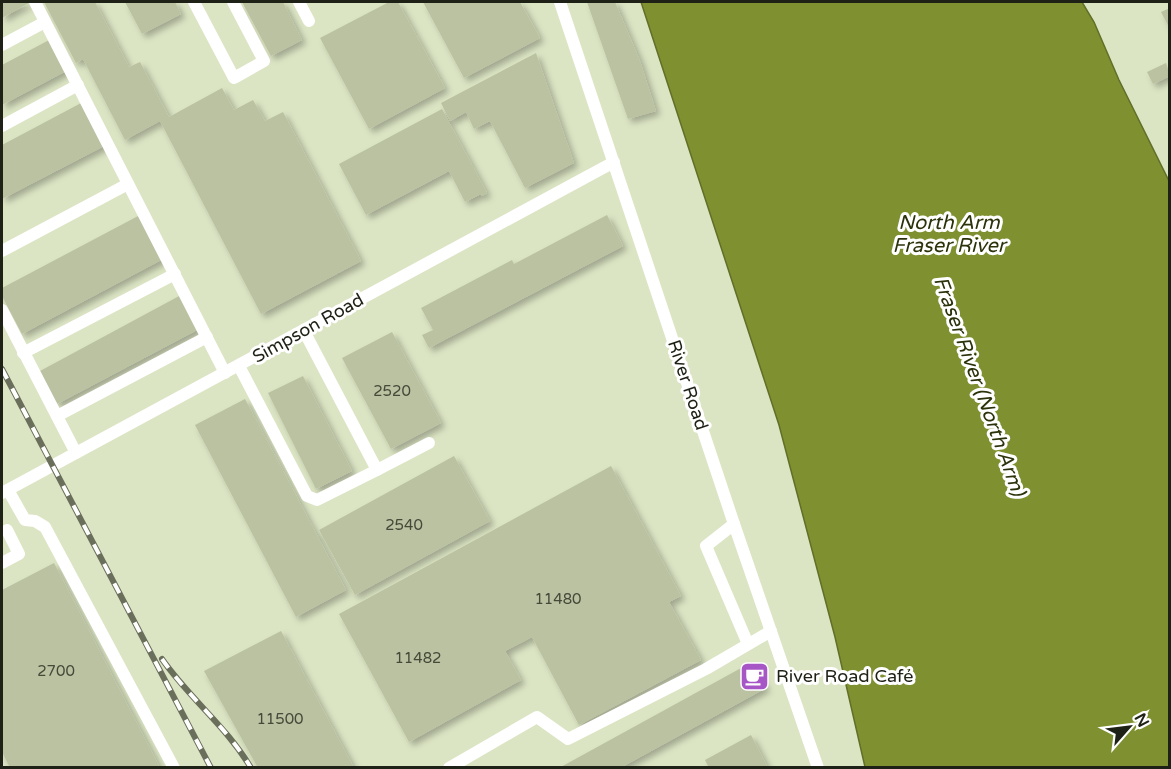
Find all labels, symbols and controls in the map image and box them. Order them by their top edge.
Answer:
water label: North Arm Fraser River [893,211,1008,258]
water label: Fraser River (North Arm) [928,273,1031,501]
street label: Simpson Road [249,288,367,368]
street label: River Road [663,337,713,433]
house number: 2520 [373,382,411,400]
house number: 2540 [385,516,423,534]
house number: 11480 [534,590,582,608]
house number: 11482 [394,649,442,667]
cafe icon: River Road Café [739,660,771,692]
house number: 2700 [37,662,75,680]
place label: River Road Café [776,665,913,687]
north arrow [1099,697,1159,757]
house number: 11500 [256,710,304,728]
text: N [1130,710,1153,731]

